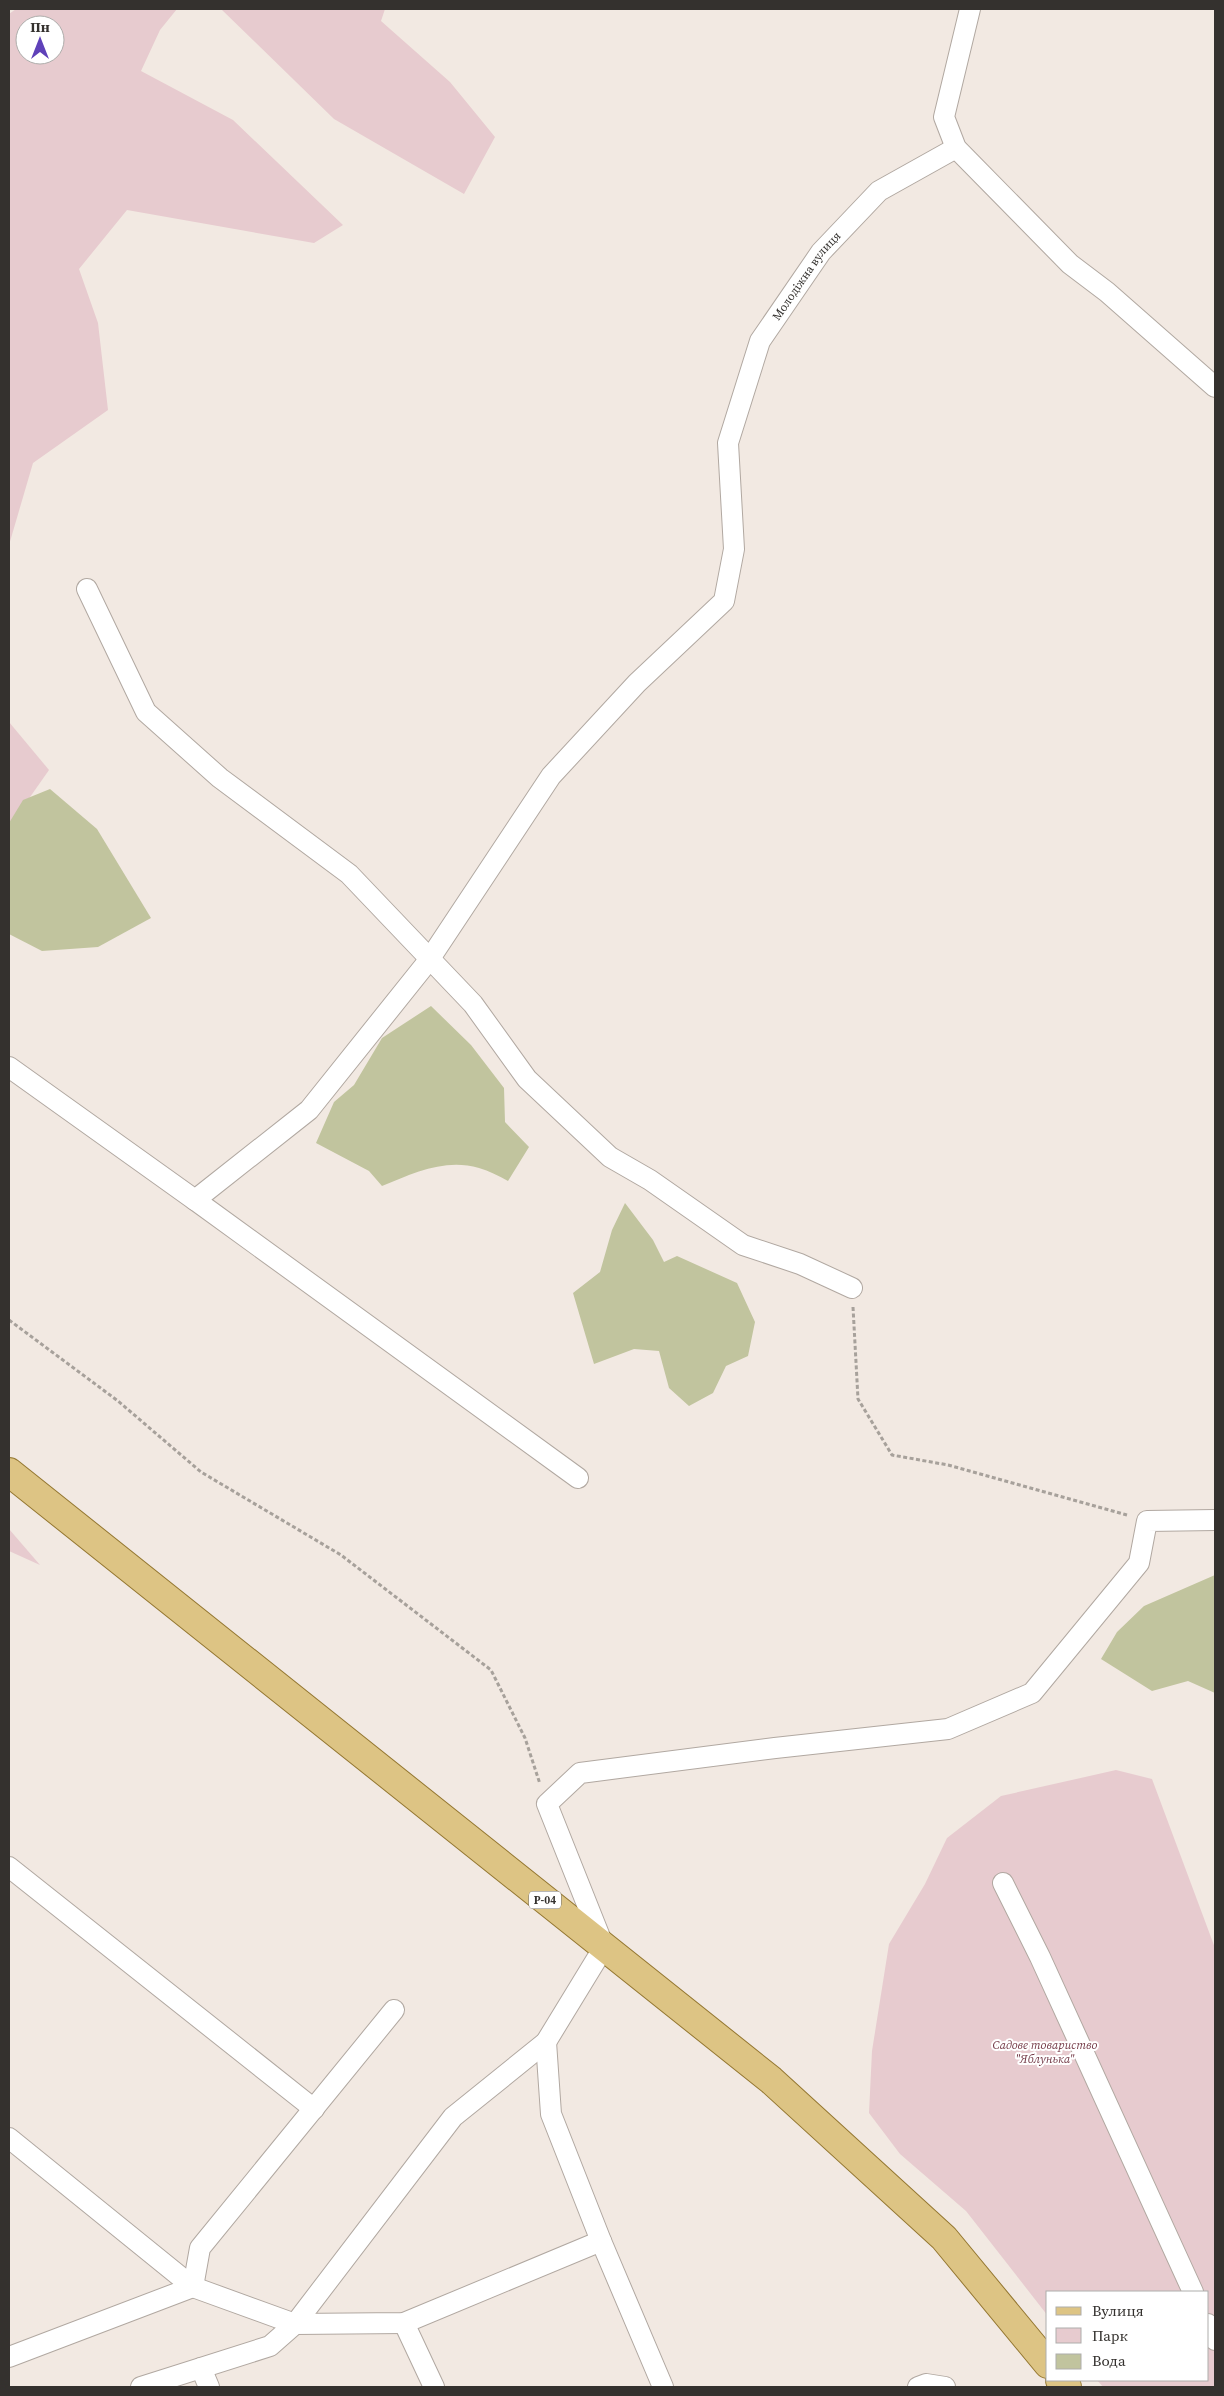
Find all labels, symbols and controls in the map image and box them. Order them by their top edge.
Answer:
north arrow [15,15,65,65]
text: Пн [30,17,50,37]
street label: Молодіжна вулиця [769,228,844,323]
road number: Р-04 [529,1892,561,1908]
park label: Садове товариство "Яблунька" [993,2037,1098,2067]
legend [1046,2291,1209,2381]
text: Вулиця [1092,2300,1144,2321]
text: Парк [1092,2325,1128,2346]
text: Вода [1092,2350,1126,2371]

